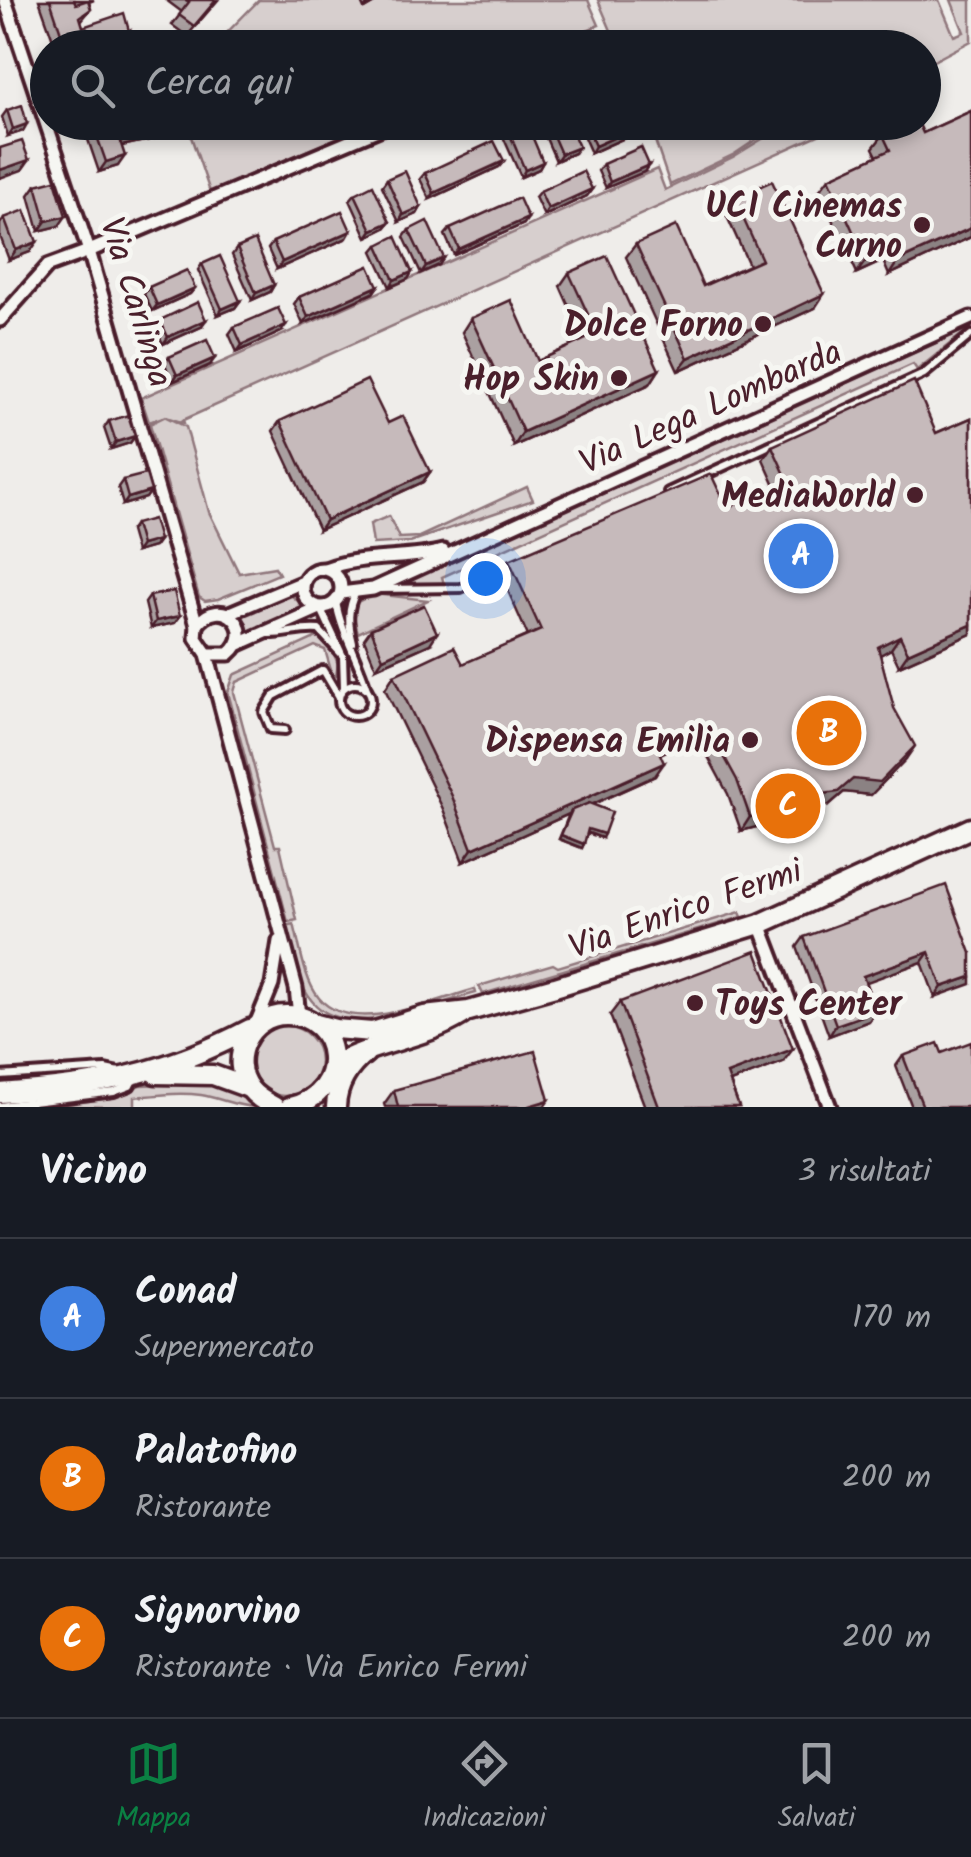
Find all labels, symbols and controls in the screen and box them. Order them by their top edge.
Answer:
search box [30,30,941,140]
text: Cerca qui [145,55,293,115]
icon: search [65,58,120,113]
place label: UCI Cinemas Curno [705,180,902,276]
street label: Via Carlinga [82,211,186,395]
marker: UCI Cinemas Curno [911,214,933,236]
place label: Dolce Forno [564,299,743,355]
marker: Dolce Forno [752,313,774,335]
street label: Via Lega Lombarda [571,326,852,492]
place label: Hop Skin [463,353,599,409]
marker: Hop Skin [608,367,630,389]
place label: MediaWorld [721,470,896,526]
marker: MediaWorld [904,484,926,506]
pin: A [768,518,834,594]
your location [460,553,511,604]
pin: B [796,696,862,770]
place label: Dispensa Emilia [485,715,730,771]
marker: Dispensa Emilia [739,729,761,751]
pin: C [756,768,820,844]
street label: Via Enrico Fermi [562,844,812,977]
place label: Toys Center [715,978,903,1034]
marker: Toys Center [684,992,706,1014]
text: Vicino [40,1139,147,1206]
text: 3 risultati [797,1147,931,1198]
text: Conad [135,1263,237,1323]
text: A [62,1293,83,1344]
text: 170 m [852,1293,931,1344]
text: Supermercato [135,1323,314,1374]
text: Palatofino [135,1423,297,1483]
text: B [63,1453,82,1504]
text: 200 m [842,1453,931,1504]
text: Ristorante [135,1483,271,1534]
text: Signorvino [135,1583,301,1643]
text: C [63,1613,82,1664]
text: 200 m [842,1613,931,1664]
text: Ristorante · Via Enrico Fermi [135,1643,527,1694]
tab: Mappa [116,1736,191,1841]
tab: Indicazioni [423,1736,546,1841]
tab: Salvati [778,1736,855,1841]

